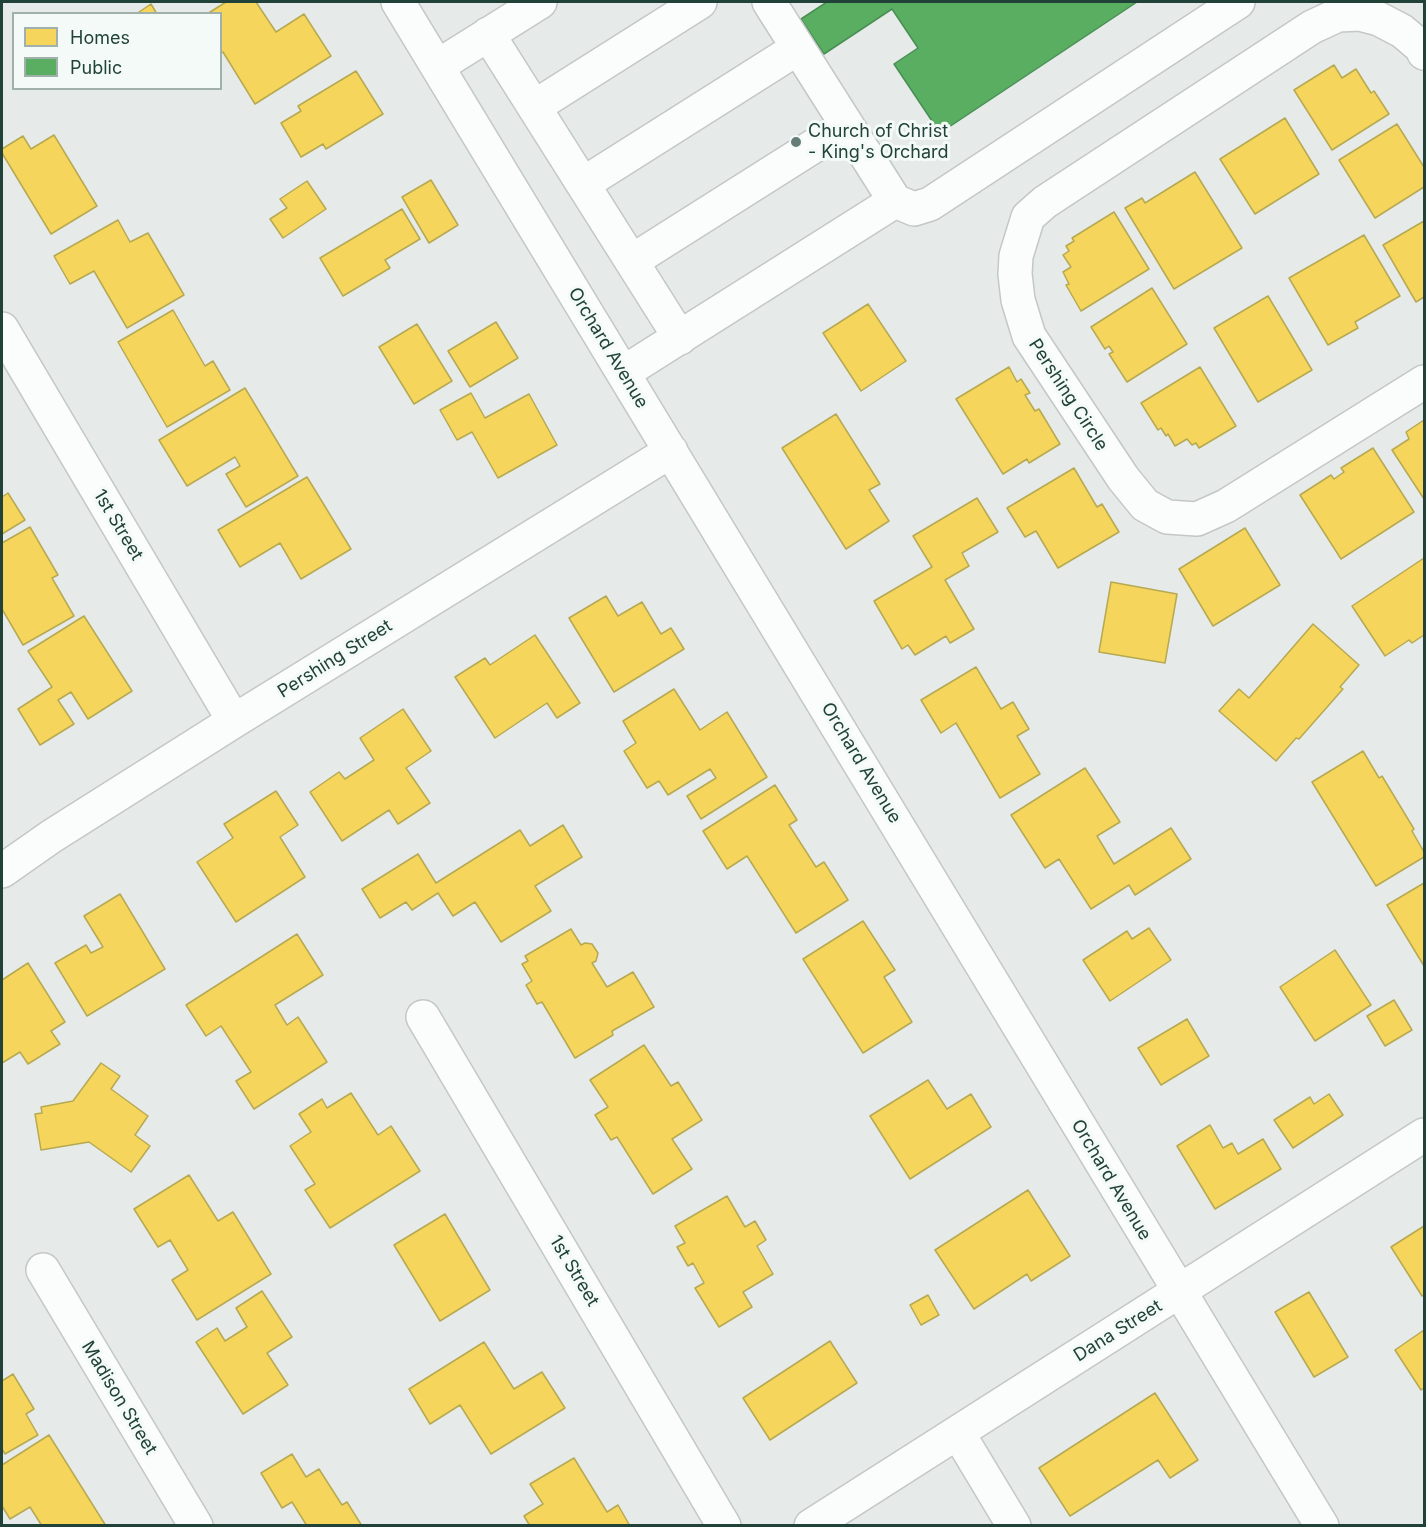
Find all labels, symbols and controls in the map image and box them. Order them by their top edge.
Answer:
legend [12,12,222,90]
text: Homes [70,27,130,48]
text: Public [70,57,122,78]
place label: Church of Christ - King's Orchard [808,121,948,164]
marker: Church of Christ - King's Orchard [789,135,803,149]
street label: Orchard Avenue [563,284,653,412]
street label: Pershing Circle [1024,335,1112,455]
street label: 1st Street [89,486,147,564]
street label: Pershing Street [274,615,396,703]
street label: Orchard Avenue [816,699,906,827]
street label: Orchard Avenue [1066,1116,1156,1244]
street label: 1st Street [545,1232,603,1310]
street label: Dana Street [1070,1295,1166,1367]
street label: Madison Street [77,1337,161,1459]

